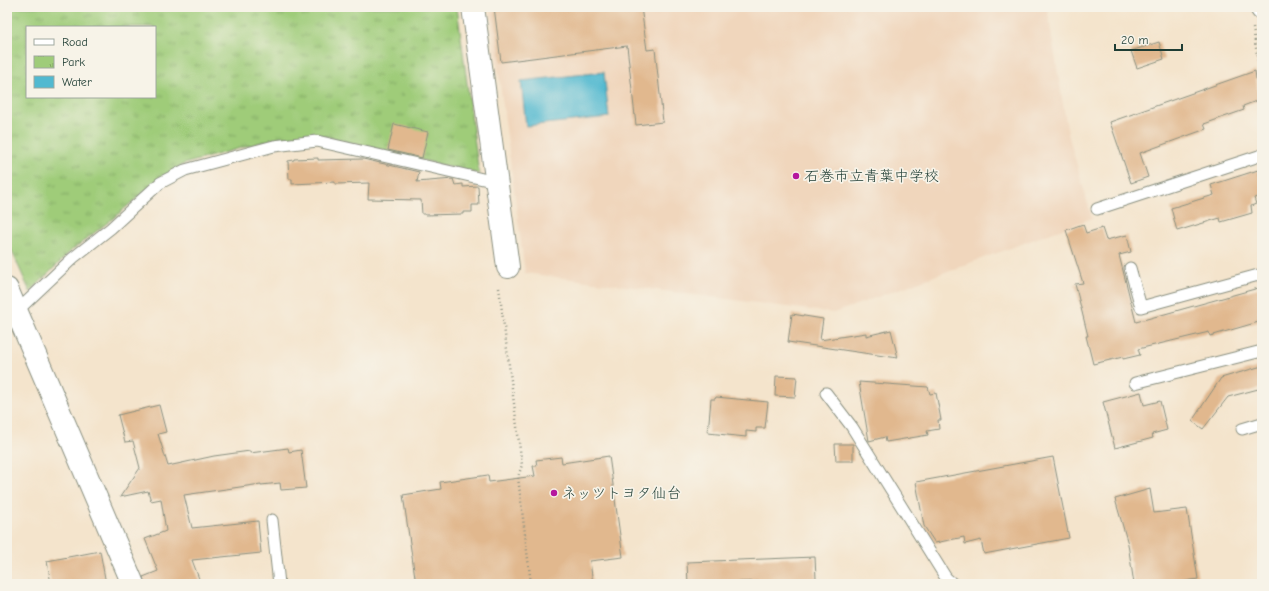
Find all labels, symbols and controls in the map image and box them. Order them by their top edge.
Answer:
legend [26,26,156,98]
scale bar [1115,26,1182,52]
text: 20 m [1121,33,1149,47]
text: Road [62,35,88,49]
text: Park [62,55,85,69]
text: Water [62,75,92,89]
place label: 石巻市立青葉中学校 [804,167,939,185]
marker: 石巻市立青葉中学校 [791,171,801,181]
place label: ネッツトヨタ仙台 [562,484,681,502]
marker: ネッツトヨタ仙台 [549,488,559,498]

